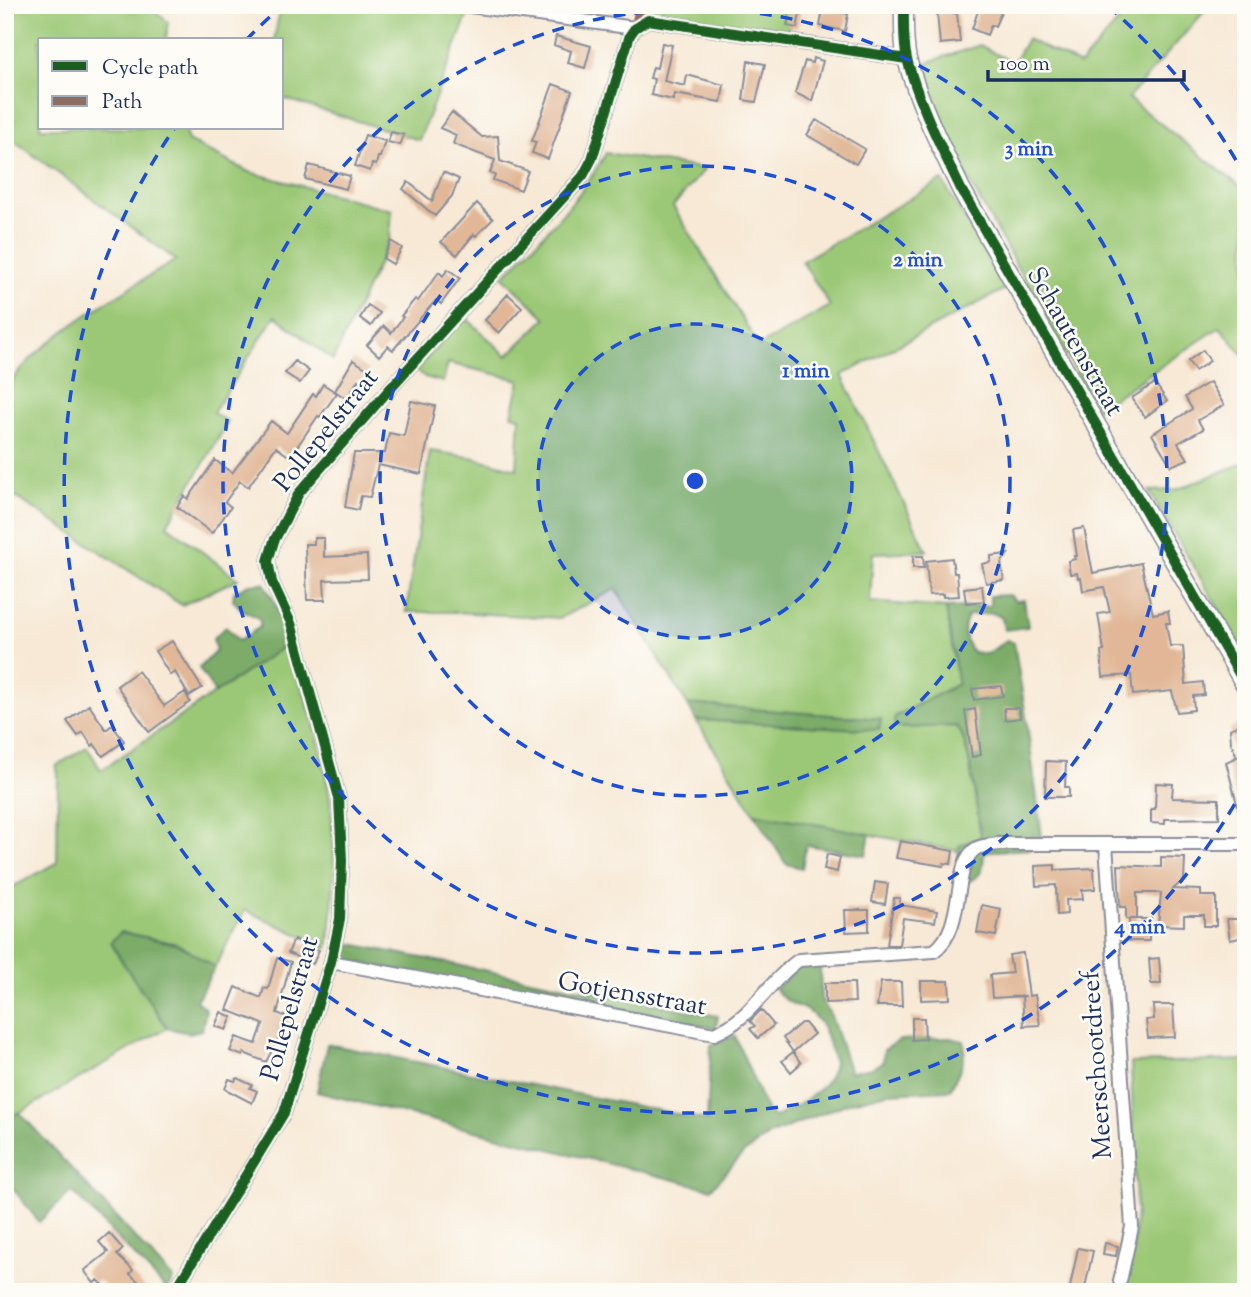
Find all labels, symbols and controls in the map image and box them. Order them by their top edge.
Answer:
legend [38,38,284,130]
scale bar [988,38,1184,82]
text: 100 m [999,50,1050,80]
text: Cycle path [102,54,199,84]
text: Path [102,88,143,118]
text: 3 min [1005,135,1054,165]
text: 2 min [893,246,944,276]
street label: Schautenstraat [1016,261,1132,424]
text: 1 min [782,357,830,387]
street label: Pollepelstraat [266,361,388,500]
centre of rings [683,469,707,493]
text: 4 min [1114,913,1166,943]
street label: Pollepelstraat [253,932,329,1086]
street label: Gotjensstraat [555,964,710,1026]
street label: Meerschootdreef [1073,968,1123,1161]

